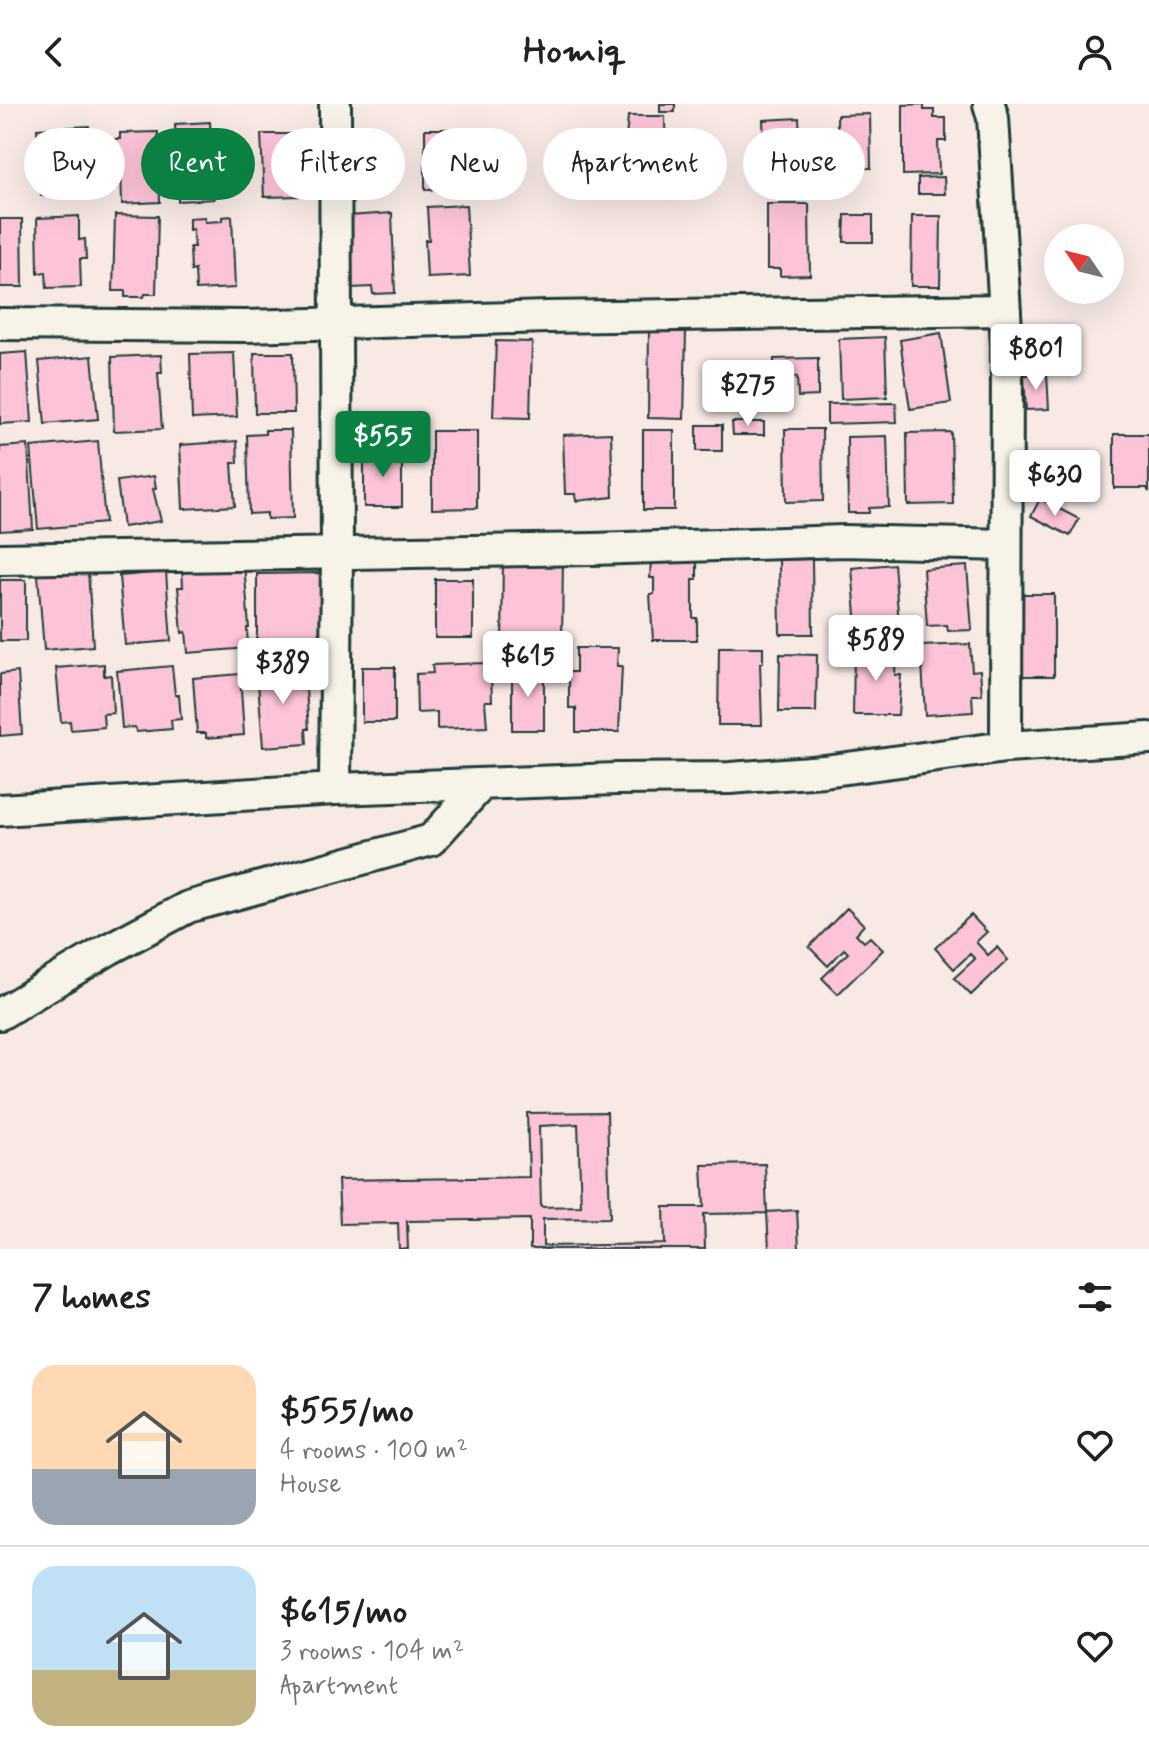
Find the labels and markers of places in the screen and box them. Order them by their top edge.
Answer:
pin: $801 [989,324,1083,392]
pin: $275 [701,360,795,428]
pin: $555 [336,411,430,479]
pin: $630 [1008,450,1102,518]
pin: $589 [829,615,923,683]
pin: $615 [481,631,575,699]
pin: $389 [236,638,330,706]

